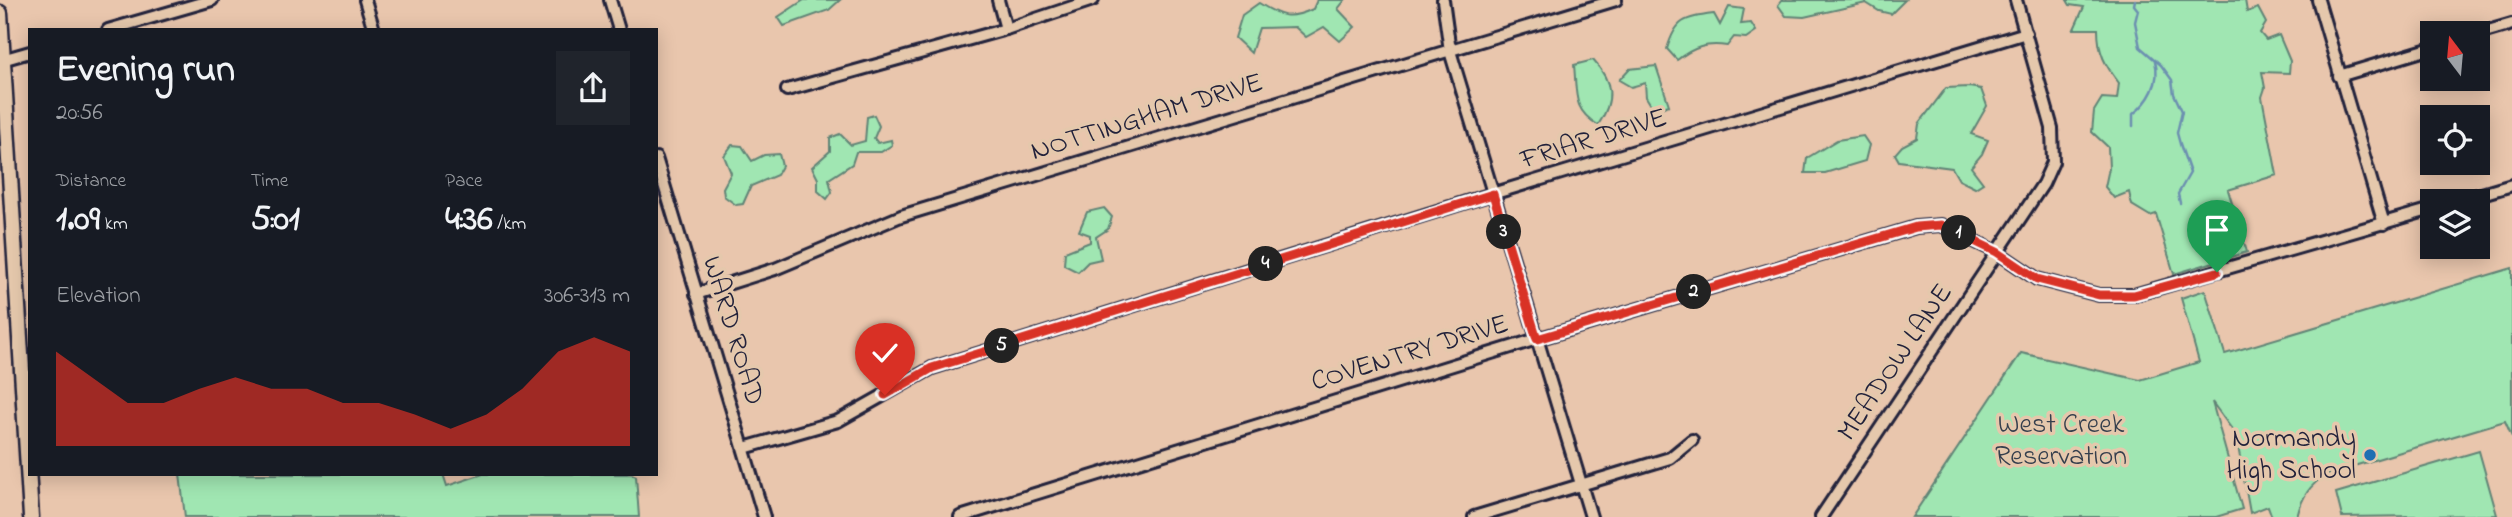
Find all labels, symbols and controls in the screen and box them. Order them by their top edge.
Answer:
north arrow [2420,21,2490,91]
map controls [2420,21,2490,259]
text: Evening run [56,43,235,99]
button: share [556,51,630,125]
street label: NOTTINGHAM DRIVE [1026,63,1268,173]
text: 20:56 [56,97,103,130]
street label: FRIAR DRIVE [1515,98,1672,182]
button: locate [2420,105,2490,175]
text: Distance [56,168,126,195]
text: Time [251,168,288,195]
text: Pace [445,168,482,195]
button: layers [2420,189,2490,259]
text: 1.09 [56,195,100,246]
text: 5:01 [251,195,300,246]
text: 4:36 [445,195,493,246]
pin [2187,200,2247,272]
text: km [100,211,128,238]
text: /km [493,211,526,238]
icon: arrive [2198,211,2236,249]
pin: 3 [1486,215,1522,250]
pin: 1 [1941,216,1976,250]
text: 3 [1500,218,1507,245]
text: 1 [1955,219,1962,246]
pin: 4 [1248,246,1284,282]
text: 4 [1262,250,1269,277]
street label: WARD ROAD [690,251,774,411]
pin: 2 [1676,274,1712,310]
street label: MEADOW LANE [1828,276,1964,450]
text: 2 [1689,278,1698,305]
text: Elevation [56,280,141,313]
text: 306–313 m [544,280,630,313]
street label: COVENTRY DRIVE [1306,305,1514,403]
pin [855,323,915,395]
pin: 5 [984,328,1020,364]
text: 5 [996,332,1007,359]
icon: check [866,334,904,372]
park label: West Creek Reservation [1995,405,2127,478]
place label: Normandy High School [2226,419,2356,492]
marker: Normandy High School [2362,447,2378,463]

